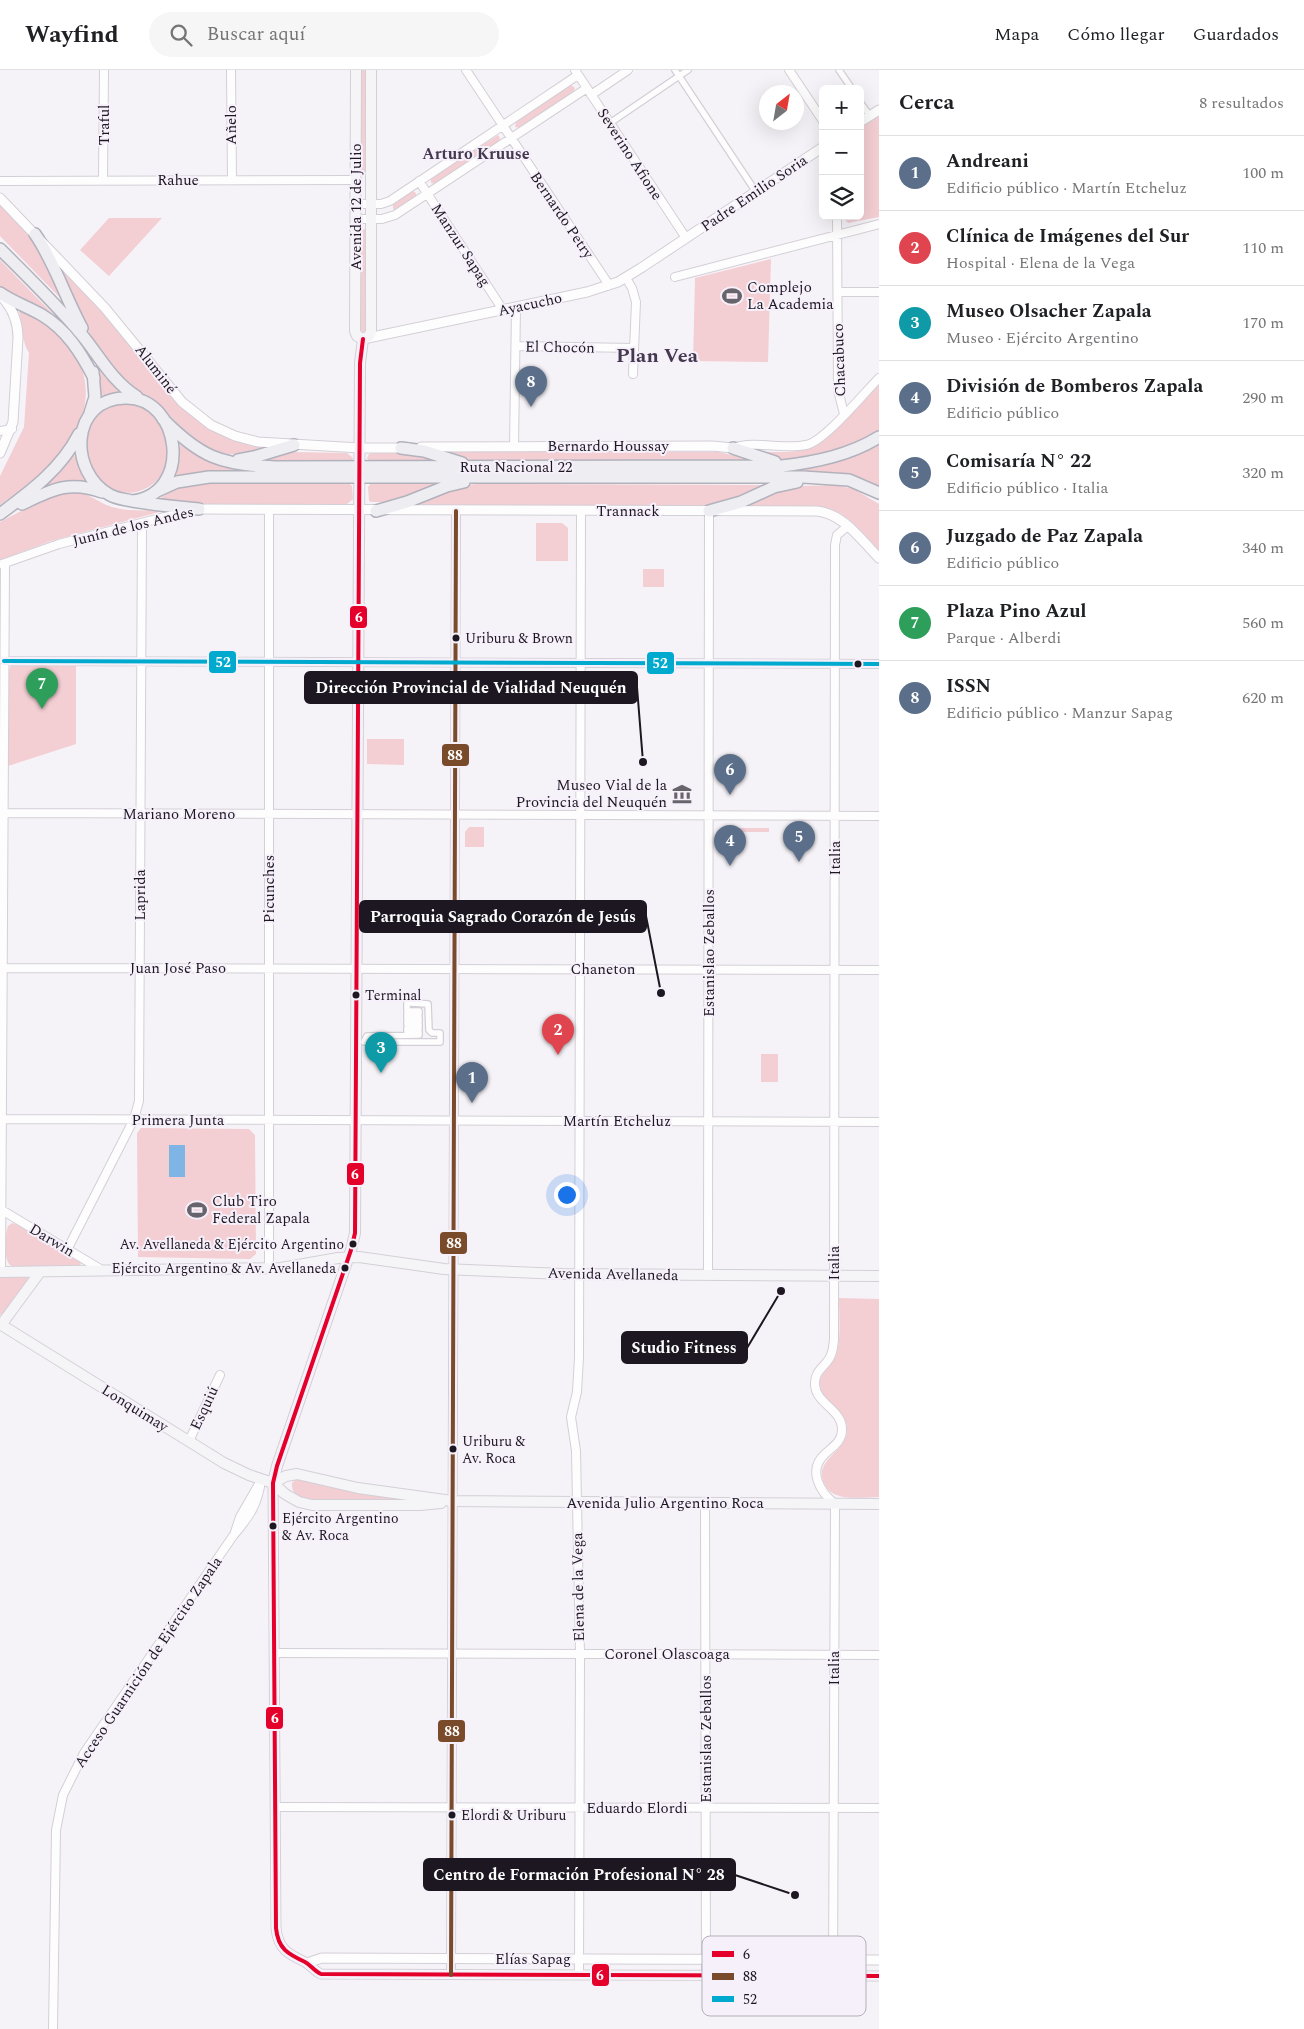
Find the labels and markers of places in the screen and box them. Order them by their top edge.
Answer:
place label: Complejo La Academia [747,276,834,316]
sports icon: Complejo La Academia [721,285,743,307]
pin: 8 [515,366,547,407]
place label: Uriburu & Brown [465,628,573,649]
marker: Uriburu & Brown [451,633,461,643]
unlabelled marker [853,659,863,669]
pin: 7 [26,668,58,709]
callout: Dirección Provincial de Vialidad Neuquén [305,672,637,703]
pin: 6 [714,754,746,795]
place label: Museo Vial de la Provincia del Neuquén [516,774,668,814]
museum icon: Museo Vial de la Provincia del Neuquén [671,783,693,805]
pin: 5 [783,821,815,862]
pin: 4 [714,825,746,866]
callout: Parroquia Sagrado Corazón de Jesús [360,901,646,932]
place label: Terminal [365,985,421,1006]
marker: Terminal [351,990,361,1000]
pin: 2 [542,1014,574,1055]
pin: 3 [365,1032,397,1073]
pin: 1 [456,1062,488,1103]
place label: Club Tiro Federal Zapala [212,1190,310,1230]
sports icon: Club Tiro Federal Zapala [186,1199,208,1221]
place label: Av. Avellaneda & Ejército Argentino [119,1234,344,1255]
marker: Av. Avellaneda & Ejército Argentino [348,1239,358,1249]
place label: Ejército Argentino & Av. Avellaneda [111,1258,336,1279]
marker: Ejército Argentino & Av. Avellaneda [340,1263,350,1273]
callout: Studio Fitness [622,1332,747,1363]
place label: Uriburu & Av. Roca [462,1431,526,1469]
marker: Uriburu & Av. Roca [448,1444,458,1454]
place label: Ejército Argentino & Av. Roca [282,1508,399,1546]
marker: Ejército Argentino & Av. Roca [268,1521,278,1531]
place label: Elordi & Uriburu [461,1805,567,1826]
marker: Elordi & Uriburu [447,1810,457,1820]
callout: Centro de Formación Profesional N° 28 [424,1859,735,1890]

